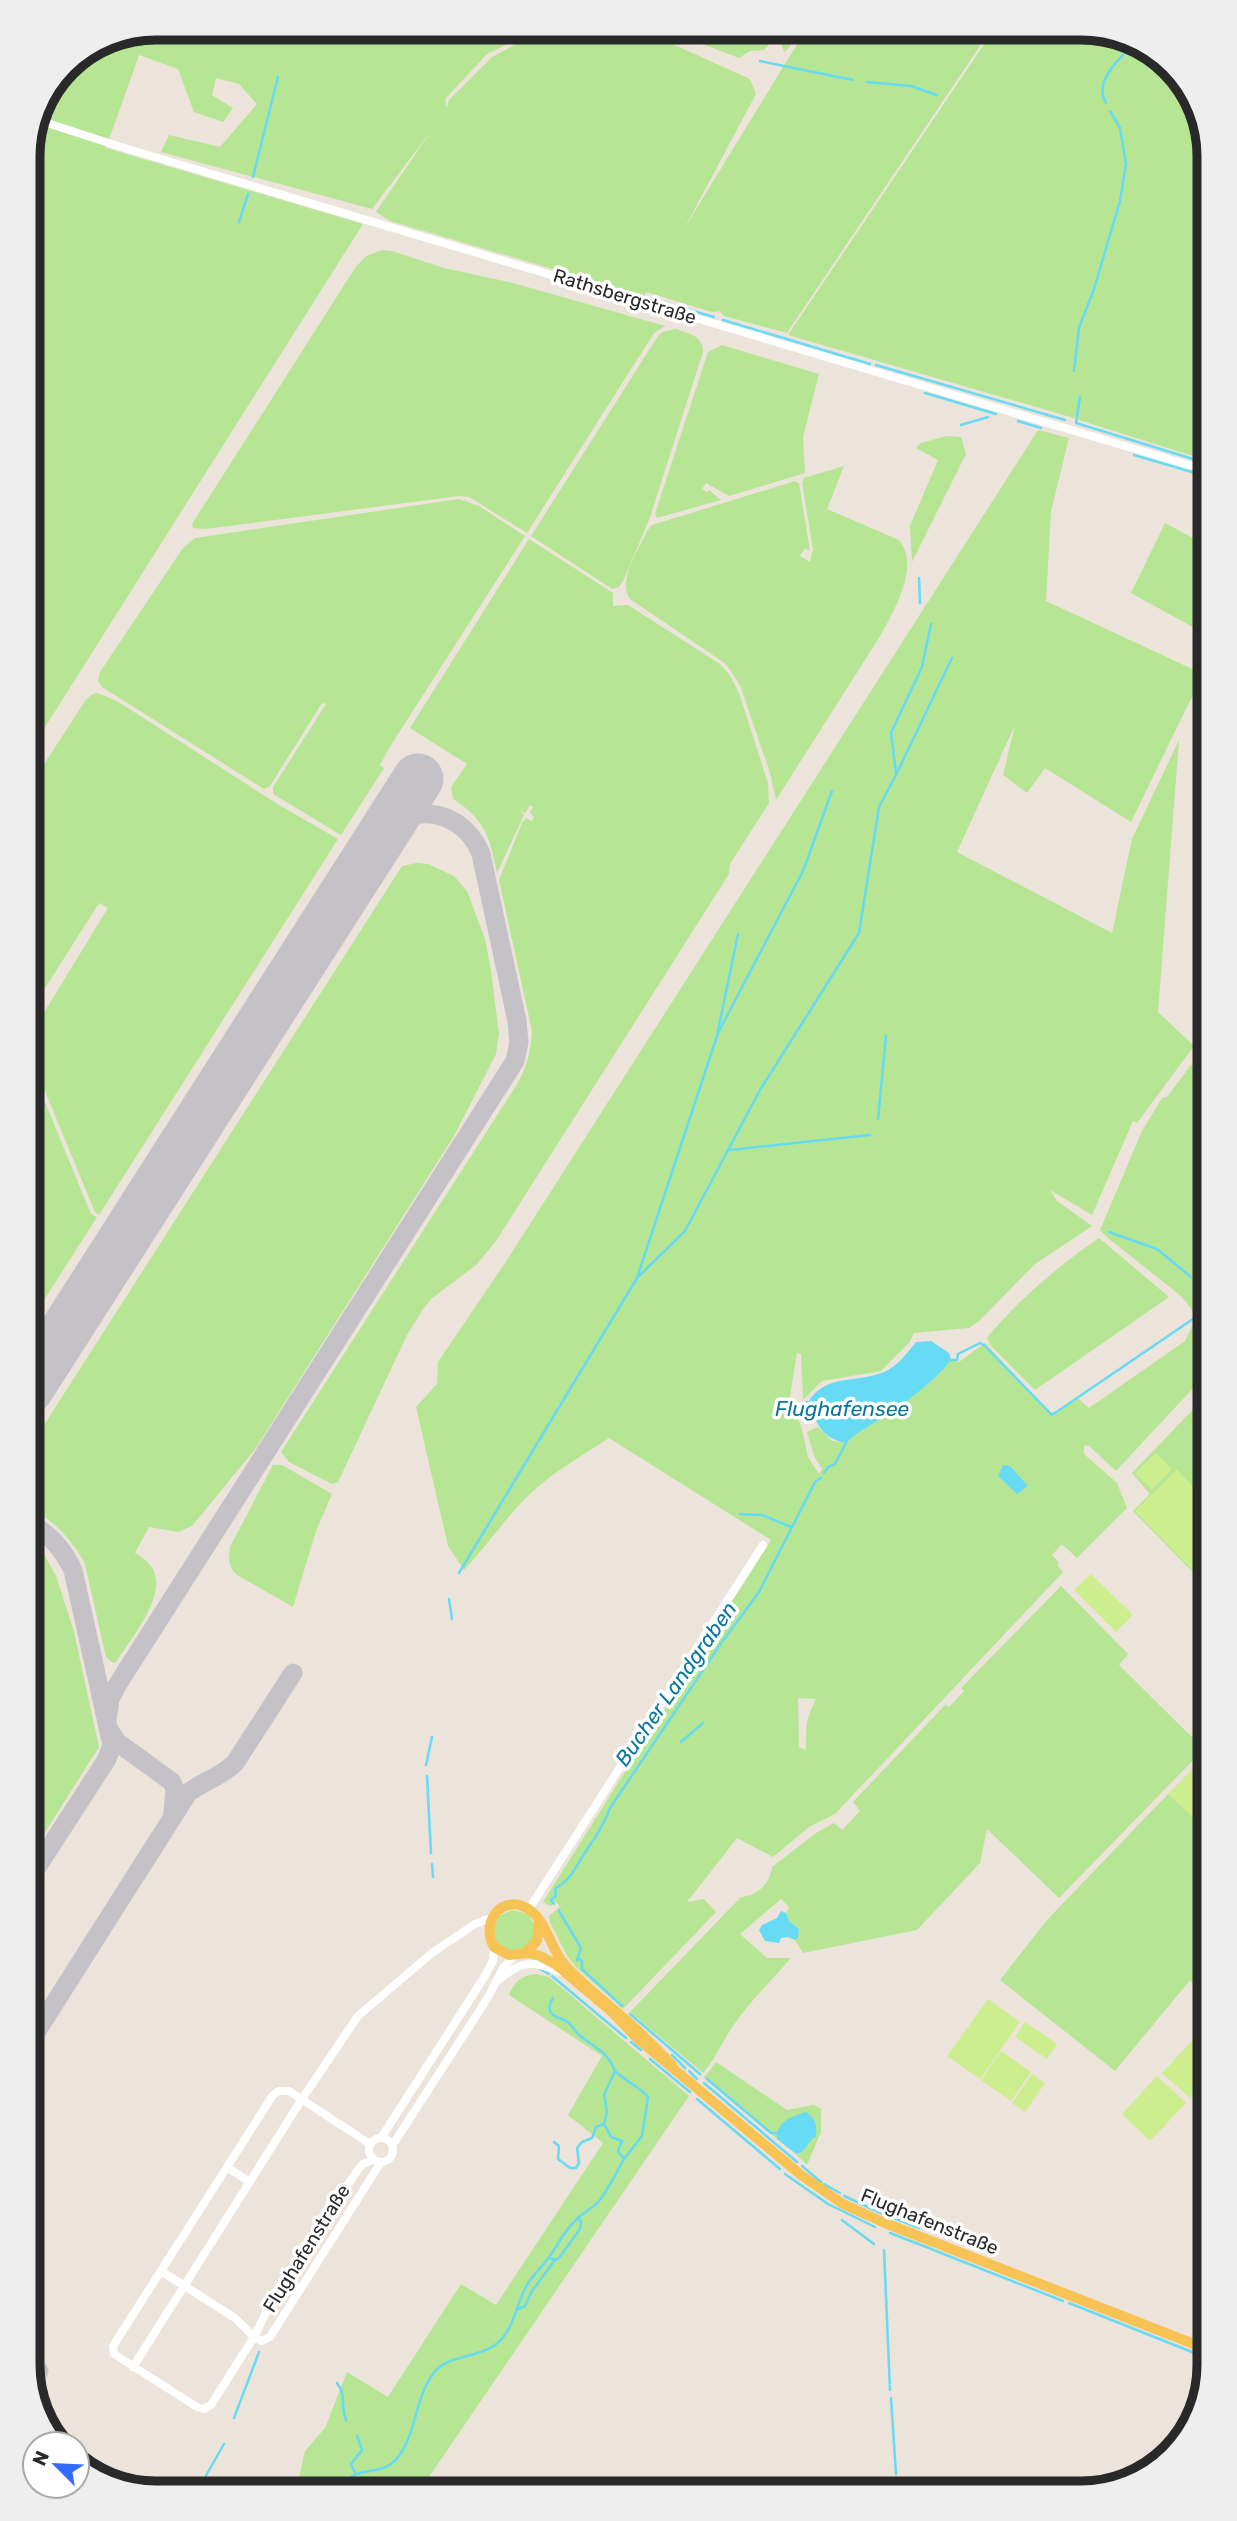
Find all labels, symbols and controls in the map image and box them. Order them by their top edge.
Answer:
street label: Rathsbergstraße [551,264,699,329]
water label: Flughafensee [775,1396,909,1421]
water label: Bucher Landgraben [610,1597,742,1771]
street label: Flughafenstraße [258,2180,355,2316]
street label: Flughafenstraße [858,2183,1002,2260]
north arrow [21,2430,91,2500]
text: N [28,2447,54,2469]

